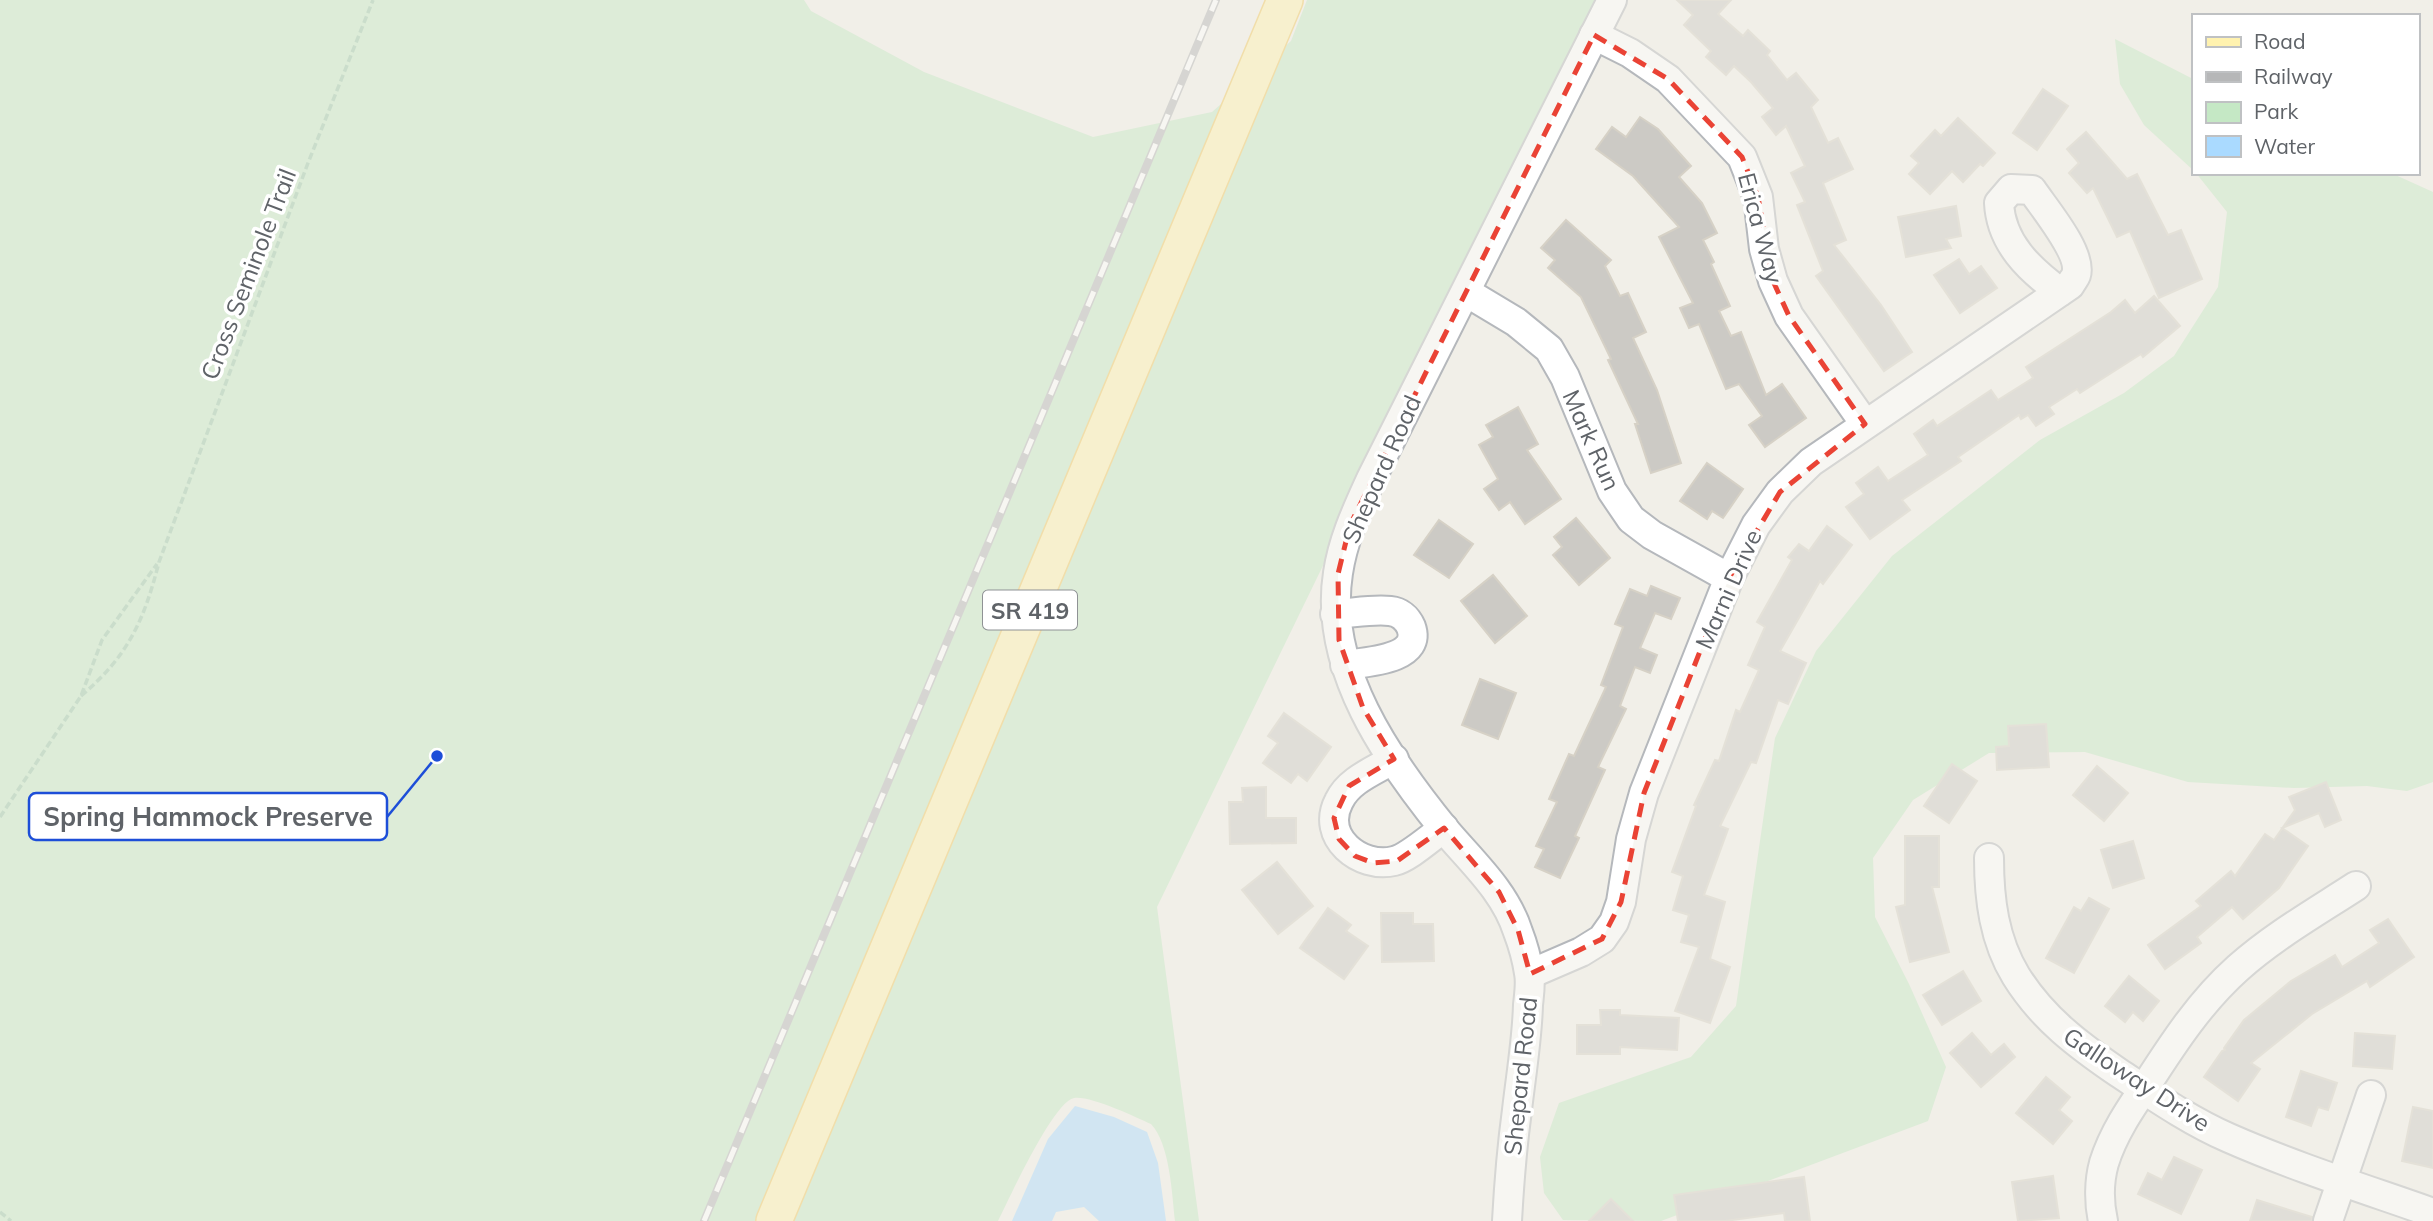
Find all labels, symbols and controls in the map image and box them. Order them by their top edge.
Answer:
legend [2192,14,2419,175]
text: Road [2254,28,2305,54]
text: Railway [2254,63,2333,89]
text: Park [2254,98,2298,124]
text: Water [2254,133,2315,159]
street label: Cross Seminole Trail [194,164,302,384]
street label: Erica Way [1732,169,1790,287]
street label: Mark Run [1557,385,1627,495]
street label: Shepard Road [1335,390,1427,548]
street label: Marni Drive [1688,525,1768,653]
road number: SR 419 [983,590,1077,630]
callout: Spring Hammock Preserve [29,793,387,840]
text: Spring Hammock Preserve [43,800,373,833]
street label: Shepard Road [1497,995,1543,1157]
street label: Galloway Drive [2058,1020,2216,1138]

